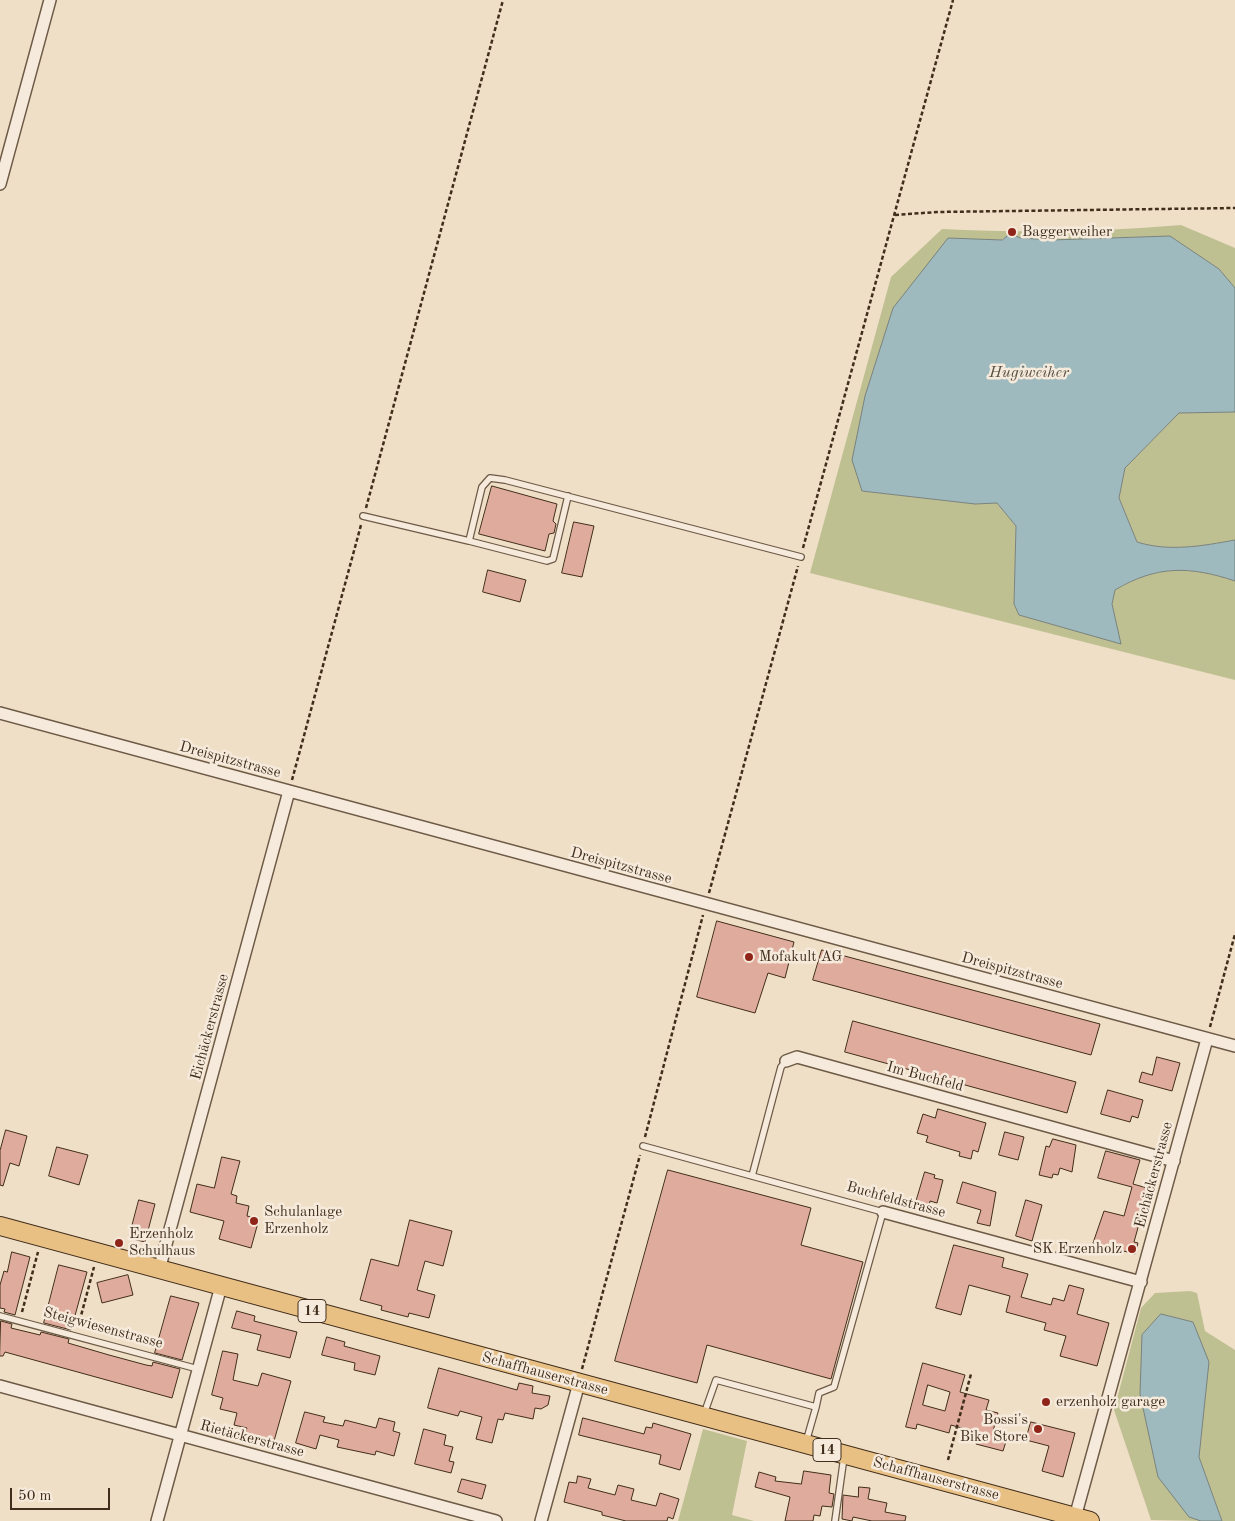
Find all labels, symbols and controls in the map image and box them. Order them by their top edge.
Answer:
place label: Baggerweiher [1022,223,1112,241]
marker: Baggerweiher [1006,226,1018,238]
water label: Hugiweiher [989,363,1069,383]
street label: Dreispitzstrasse [177,738,283,782]
street label: Dreispitzstrasse [568,844,674,888]
place label: Mofakult AG [759,948,842,966]
street label: Dreispitzstrasse [959,949,1065,993]
marker: Mofakult AG [743,951,755,963]
street label: Eichäckerstrasse [187,972,233,1082]
street label: Im Buchfeld [885,1058,965,1096]
street label: Eichäckerstrasse [1131,1120,1177,1230]
street label: Buchfeldstrasse [844,1178,948,1222]
place label: Schulanlage Erzenholz [264,1203,342,1238]
marker: Schulanlage Erzenholz [248,1215,260,1227]
place label: Erzenholz Schulhaus [129,1225,195,1260]
marker: Erzenholz Schulhaus [113,1237,125,1249]
place label: SK Erzenholz [1033,1240,1122,1258]
marker: SK Erzenholz [1126,1243,1138,1255]
road number: 14 [298,1300,326,1322]
street label: Steigwiesenstrasse [41,1303,165,1353]
street label: Schaffhauserstrasse [480,1349,610,1399]
place label: erzenholz garage [1056,1393,1165,1411]
marker: erzenholz garage [1040,1396,1052,1408]
place label: Bossi's Bike Store [960,1411,1028,1446]
street label: Rietäckerstrasse [198,1416,306,1462]
marker: Bossi's Bike Store [1032,1423,1044,1435]
road number: 14 [813,1438,841,1462]
street label: Schaffhauserstrasse [871,1454,1001,1504]
scale bar [12,1478,112,1510]
text: 50 m [18,1489,52,1504]

